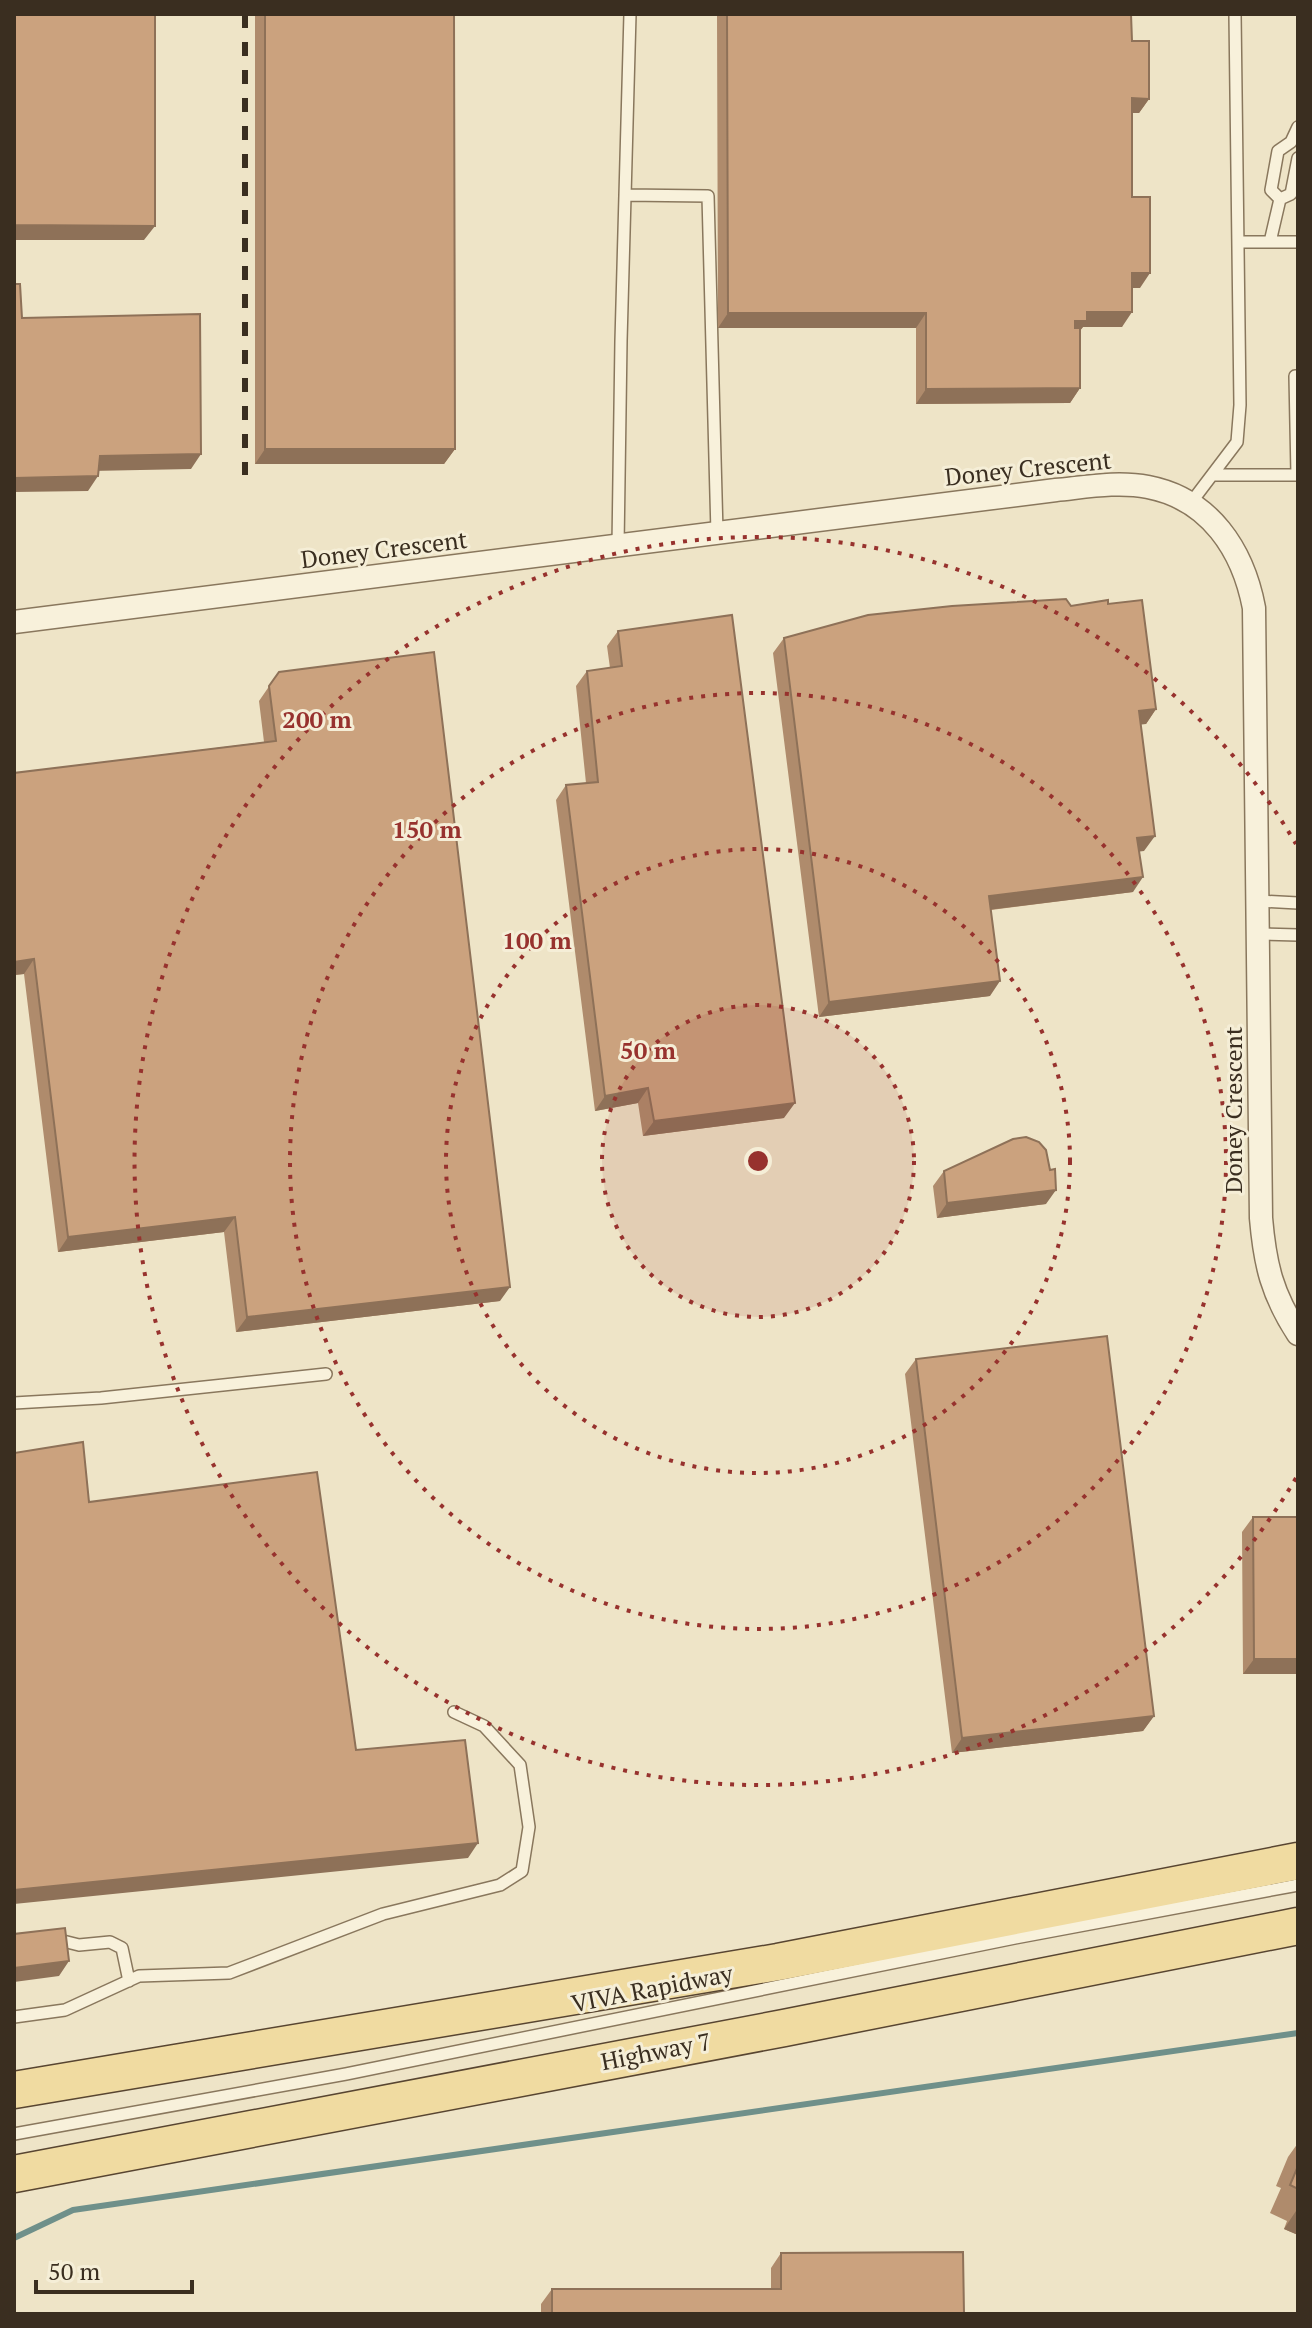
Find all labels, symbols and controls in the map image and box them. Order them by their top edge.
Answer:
street label: Doney Crescent [943,443,1113,493]
street label: Doney Crescent [299,523,469,575]
text: 200 m [282,703,352,735]
text: 150 m [392,813,462,845]
text: 100 m [502,924,572,956]
street label: Doney Crescent [1217,1026,1249,1194]
text: 50 m [620,1034,676,1066]
centre of rings [744,1147,772,1175]
street label: VIVA Rapidway [568,1957,736,2019]
street label: Highway 7 [598,2025,714,2077]
scale bar [36,2244,192,2294]
text: 50 m [48,2255,100,2287]

